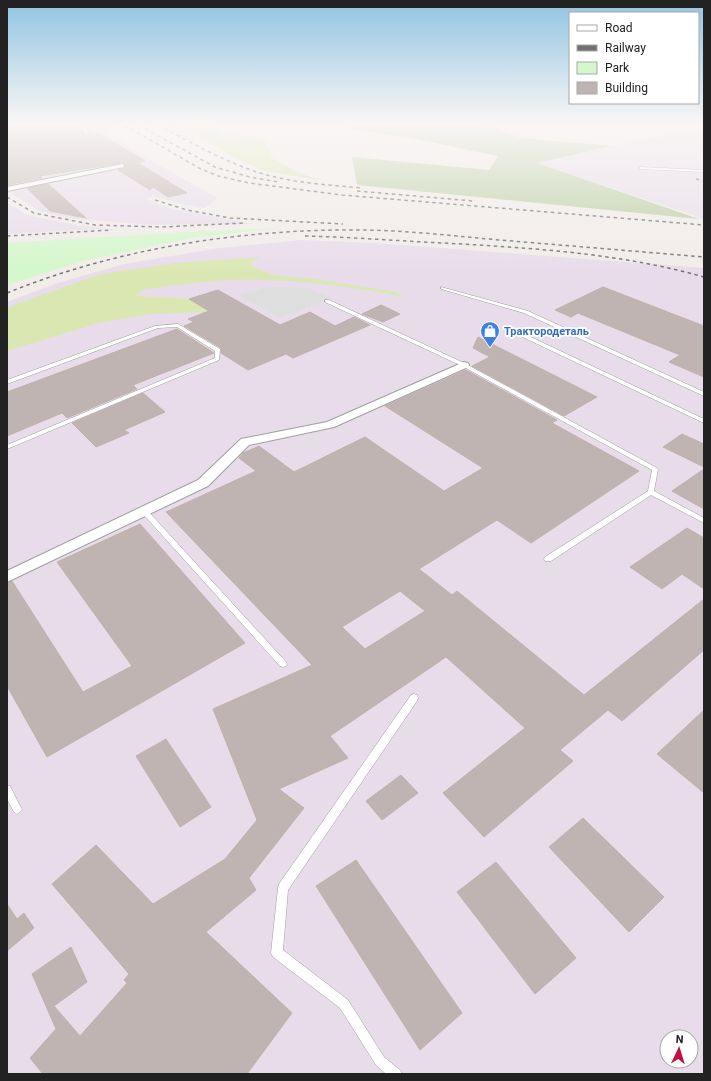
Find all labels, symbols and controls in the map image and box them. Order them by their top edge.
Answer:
legend [569,12,699,104]
text: Road [605,21,633,35]
text: Railway [605,41,646,55]
text: Park [605,61,630,75]
text: Building [605,81,648,95]
shop icon: Трактородеталь [479,320,501,348]
place label: Трактородеталь [504,325,589,338]
north arrow [659,1029,699,1069]
text: N [675,1033,684,1046]

